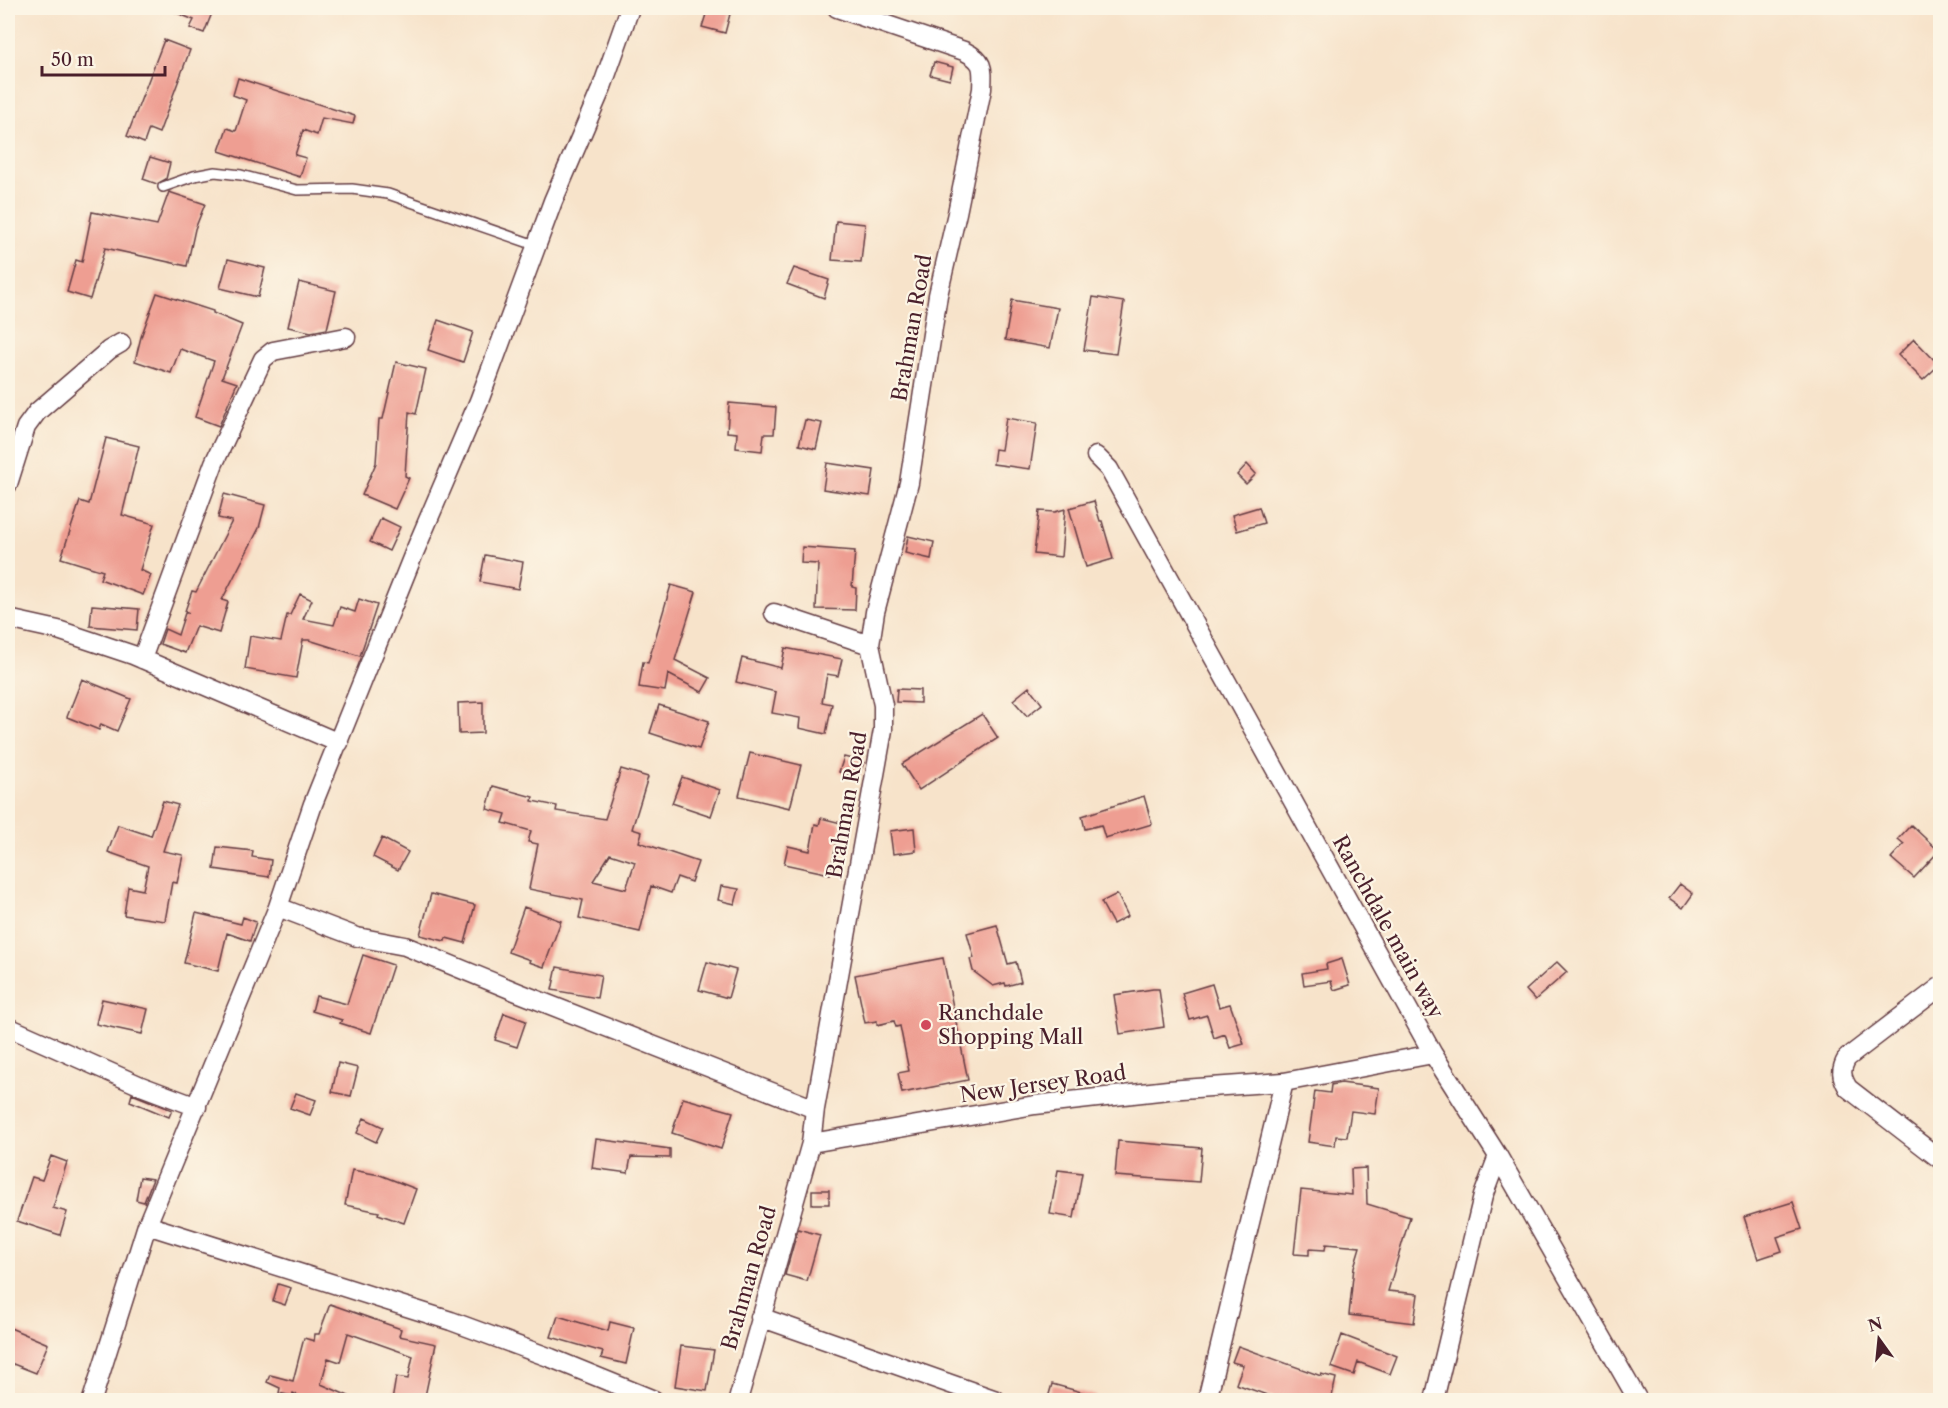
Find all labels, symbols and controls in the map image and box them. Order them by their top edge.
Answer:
scale bar [42,39,165,77]
text: 50 m [51,49,94,71]
street label: Brahman Road [886,252,937,403]
street label: Brahman Road [821,729,872,880]
street label: Ranchdale main way [1328,831,1449,1023]
place label: Ranchdale Shopping Mall [938,1000,1083,1049]
marker: Ranchdale Shopping Mall [919,1018,933,1032]
street label: New Jersey Road [958,1059,1128,1108]
street label: Brahman Road [716,1203,781,1353]
north arrow [1849,1309,1909,1369]
text: N [1866,1313,1885,1336]

